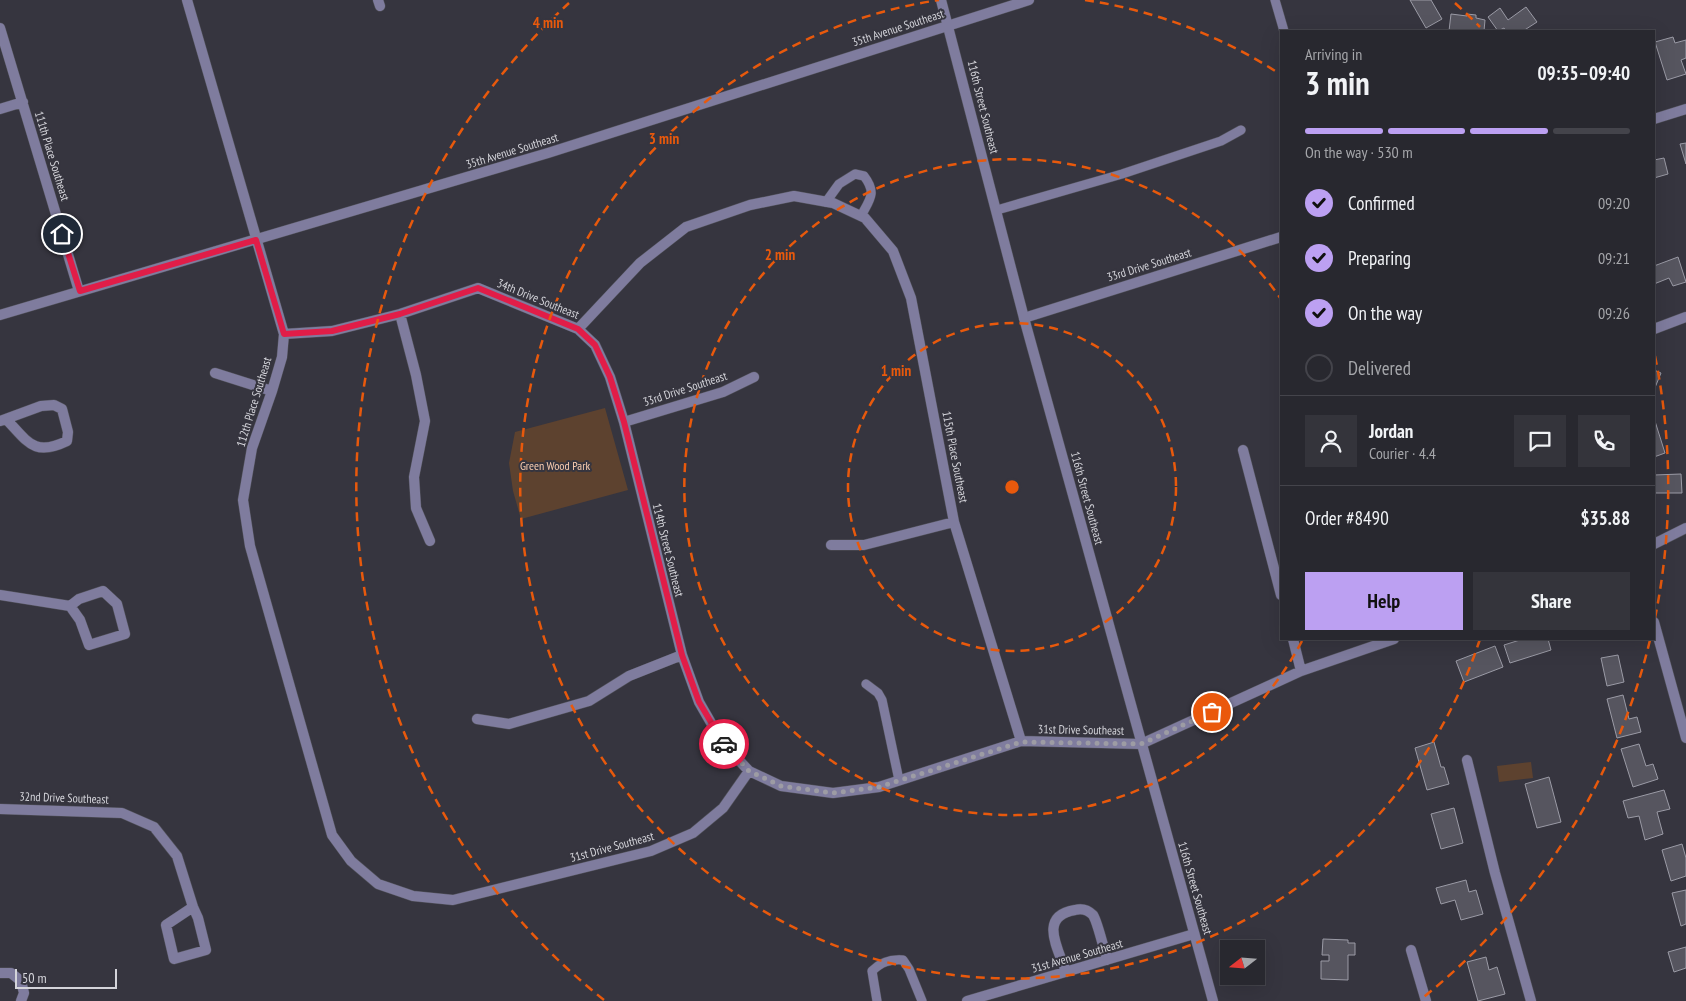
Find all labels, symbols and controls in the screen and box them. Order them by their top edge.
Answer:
street label: 35th Avenue Southeast [850,5,946,49]
text: 4 min [533,13,563,32]
text: Arriving in [1305,44,1362,64]
street label: 116th Street Southeast [965,59,1003,156]
text: 09:35–09:40 [1537,61,1630,85]
text: 3 min [1305,62,1370,104]
street label: 111th Place Southeast [32,109,73,203]
street label: 35th Avenue Southeast [464,129,560,172]
text: 3 min [649,129,679,148]
text: On the way · 530 m [1305,142,1413,162]
icon: check [1305,189,1333,217]
text: Confirmed [1348,191,1415,215]
text: 09:20 [1598,193,1630,213]
pin [41,213,83,255]
icon: home [48,220,76,248]
street label: 33rd Drive Southeast [1105,244,1194,284]
icon: check [1305,244,1333,272]
text: 2 min [765,245,795,264]
text: Preparing [1348,246,1411,270]
text: 09:21 [1598,248,1630,268]
street label: 34th Drive Southeast [495,275,582,322]
icon: check [1305,299,1333,327]
text: On the way [1348,301,1422,325]
text: 09:26 [1598,303,1630,323]
street label: 112th Place Southeast [233,354,275,449]
text: Delivered [1348,356,1411,380]
text: 1 min [881,361,911,380]
street label: 33rd Drive Southeast [641,368,729,409]
street label: 115th Place Southeast [939,410,972,505]
button: person [1305,415,1357,467]
button: chat [1514,415,1566,467]
button: phone [1578,415,1630,467]
text: Jordan [1369,419,1413,443]
text: Courier · 4.4 [1369,443,1436,463]
street label: 116th Street Southeast [1068,450,1107,547]
park label: Green Wood Park [520,458,590,473]
centre of rings [1003,478,1021,496]
street label: 114th Street Southeast [650,502,688,599]
text: Order #8490 [1305,506,1389,530]
text: $35.88 [1581,506,1630,530]
button: Help [1305,572,1463,630]
button: Share [1473,572,1630,630]
pin [1191,691,1233,733]
icon: bag [1198,698,1226,726]
courier [699,719,749,769]
street label: 31st Drive Southeast [1038,721,1125,738]
icon: car [710,730,738,758]
street label: 32nd Drive Southeast [19,788,110,807]
street label: 31st Drive Southeast [568,828,656,865]
street label: 116th Street Southeast [1175,840,1216,937]
street label: 31st Avenue Southeast [1029,935,1125,976]
north arrow [1220,940,1265,985]
map controls [1220,940,1265,985]
scale bar [15,966,118,989]
text: 50 m [22,969,47,987]

